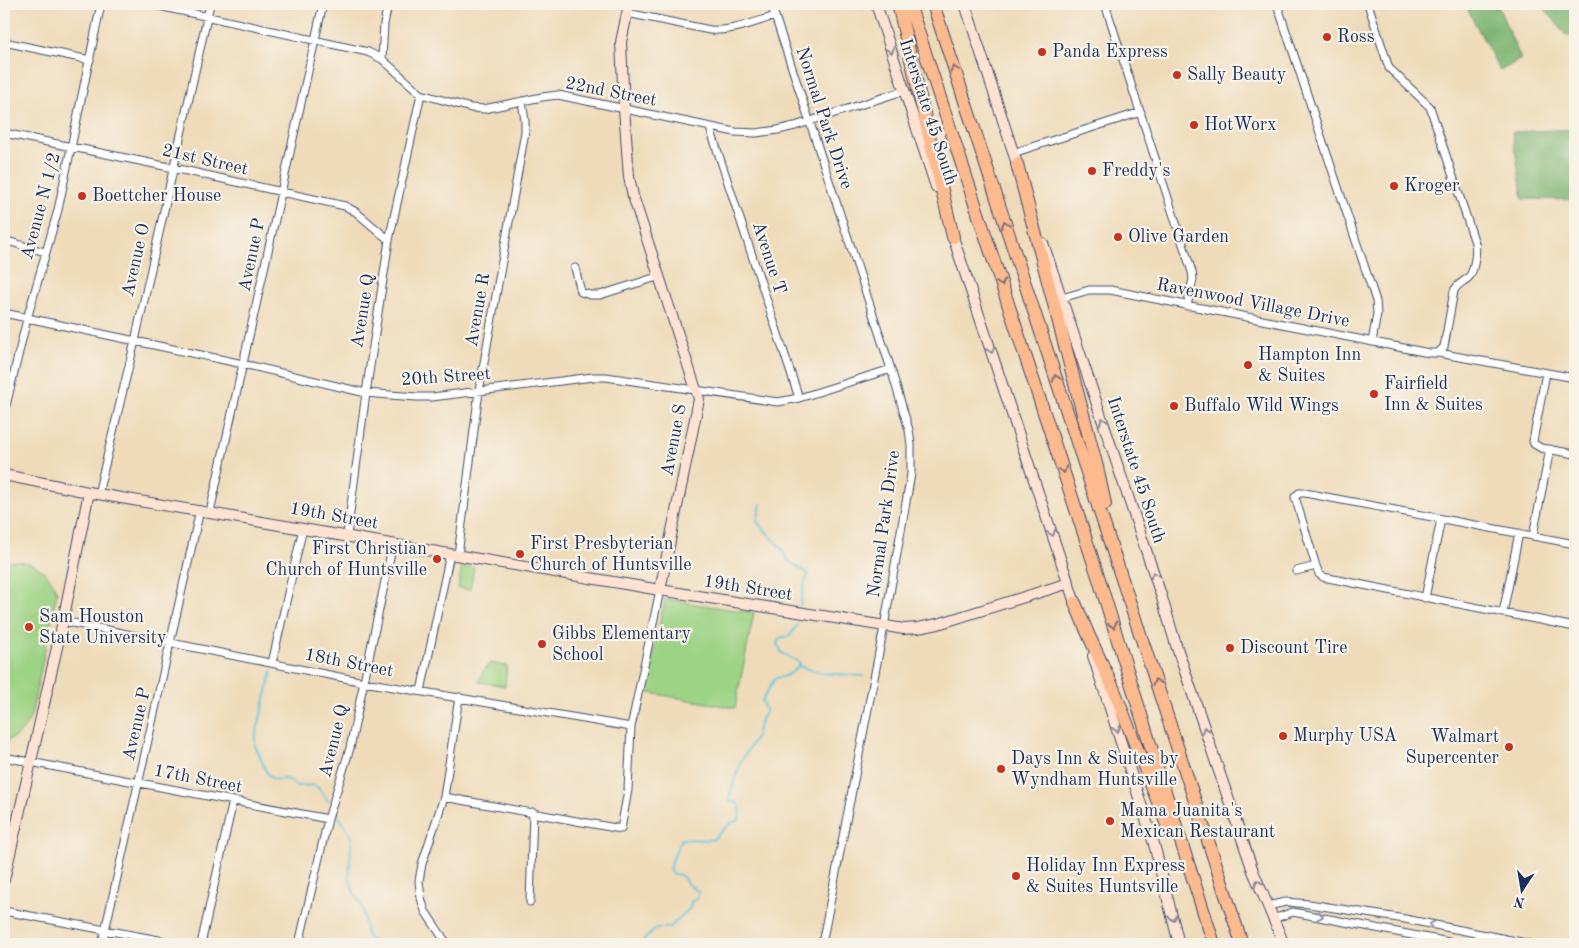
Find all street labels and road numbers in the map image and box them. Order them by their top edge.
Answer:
street label: Interstate 45 South [896,36,960,188]
street label: Normal Park Drive [792,45,856,191]
street label: 22nd Street [564,74,658,110]
street label: 21st Street [160,141,250,179]
street label: Avenue N 1/2 [18,150,64,262]
street label: Avenue P [235,217,269,293]
street label: Avenue T [749,220,789,296]
street label: Avenue O [119,222,153,298]
street label: Avenue R [463,271,493,349]
street label: Avenue Q [348,273,378,349]
street label: Ravenwood Village Drive [1155,275,1351,331]
street label: 20th Street [401,365,491,389]
street label: Interstate 45 South [1104,394,1168,546]
street label: Avenue S [658,402,690,478]
street label: Normal Park Drive [865,449,903,599]
street label: 19th Street [288,499,380,533]
street label: 19th Street [702,572,794,604]
street label: 18th Street [303,646,395,680]
street label: Avenue P [120,686,154,762]
street label: Avenue Q [316,703,352,779]
street label: 17th Street [152,762,244,796]

